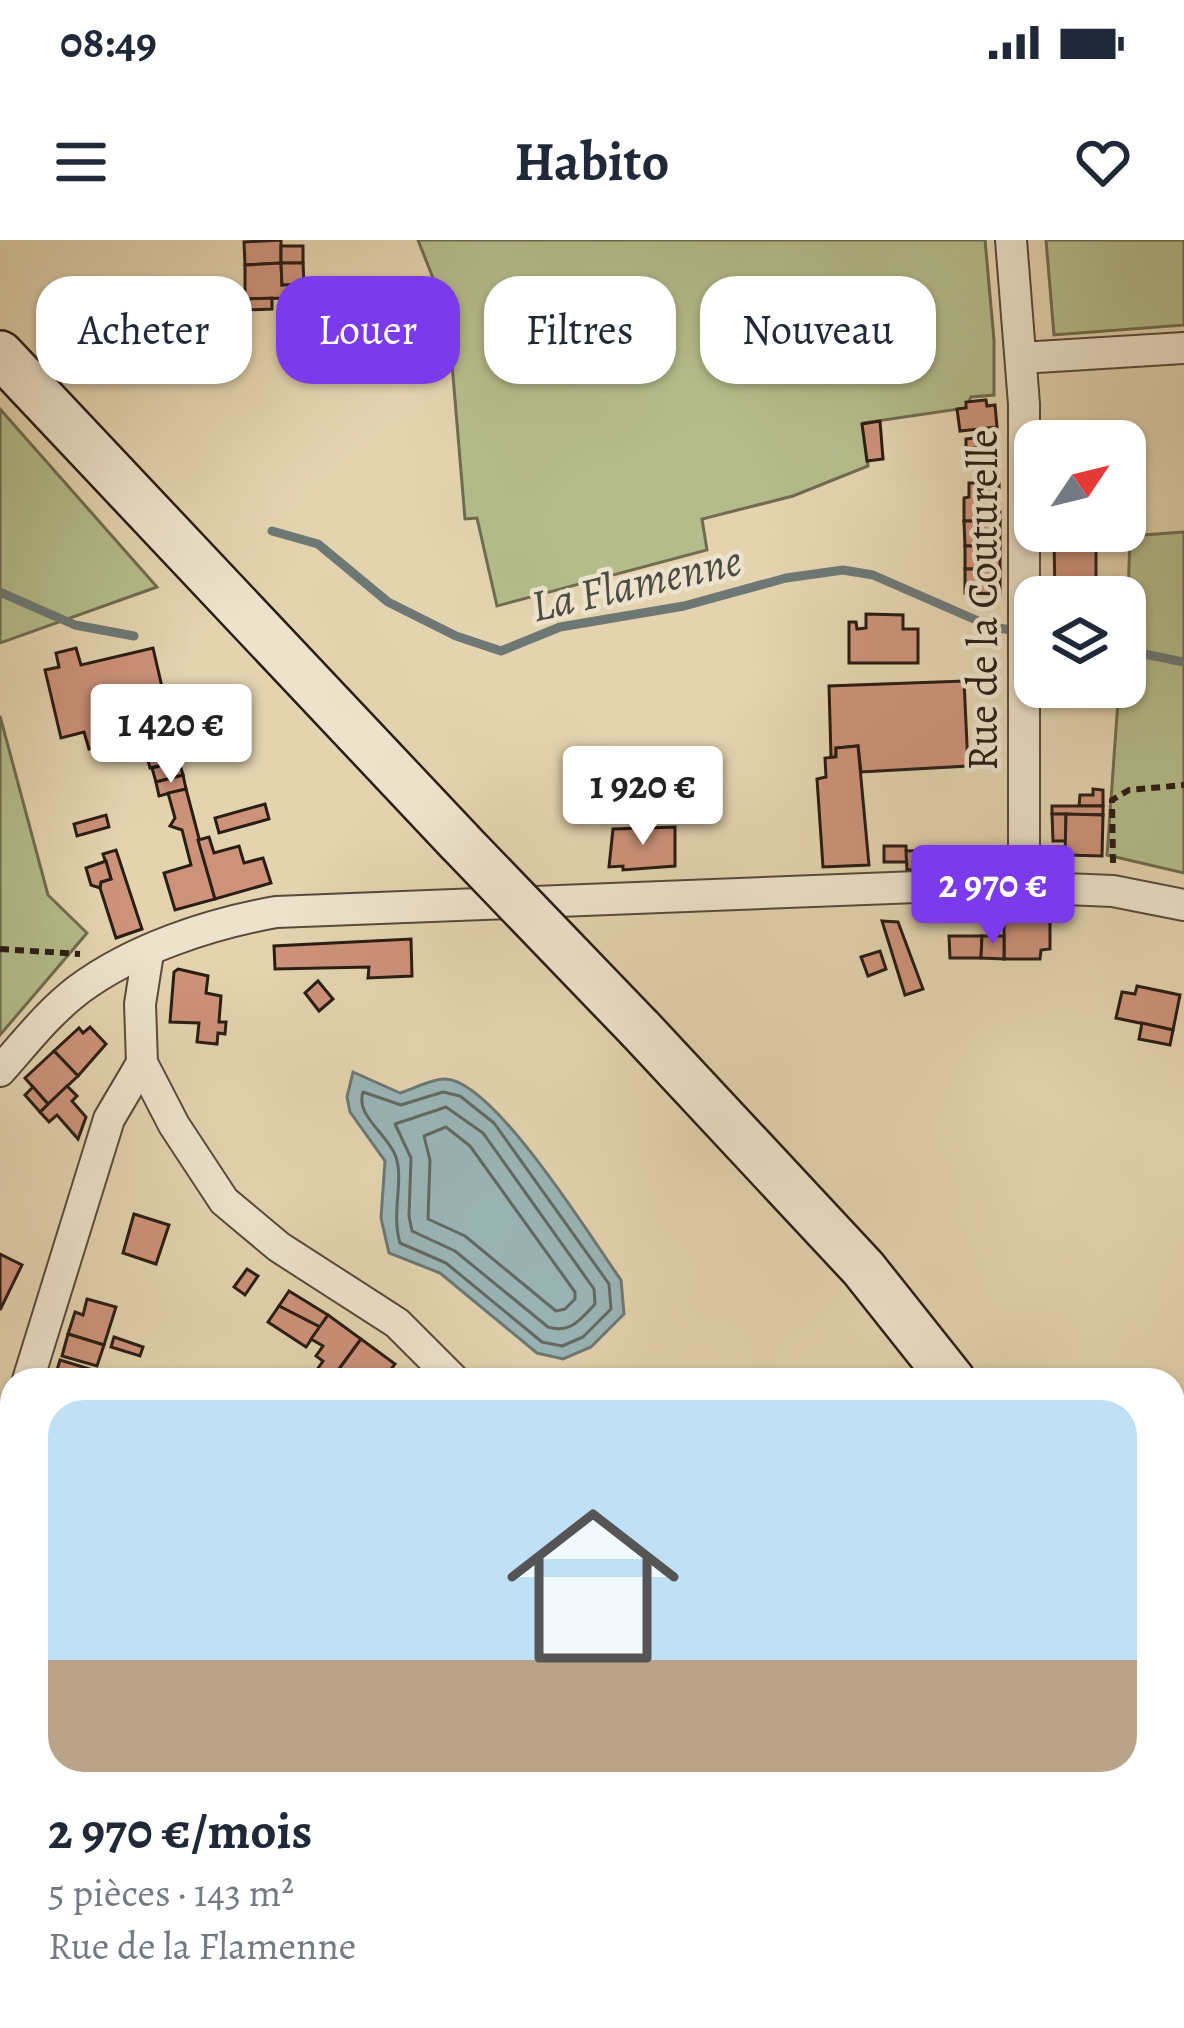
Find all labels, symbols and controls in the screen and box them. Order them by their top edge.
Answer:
text: 08:49 [60,11,157,73]
text: Habito [515,125,669,199]
icon: menu [48,129,114,195]
icon: heart [1070,129,1136,195]
chip: Acheter [36,276,252,384]
chip: Louer [276,276,460,384]
chip: Filtres [484,276,676,384]
chip: Nouveau [700,276,936,384]
north arrow [1014,420,1146,552]
map controls [1014,420,1146,708]
street label: Rue de la Couturelle [954,429,1011,771]
water label: La Flamenne [525,529,747,637]
button: layers [1014,576,1146,708]
pin: 1 420 € [60,684,282,786]
text: 1 420 € [118,696,224,749]
pin: 1 920 € [532,746,754,848]
text: 1 920 € [590,758,696,811]
pin: 2 970 € [882,845,1104,947]
text: 2 970 € [938,857,1048,910]
icon: home [485,1478,701,1694]
text: 2 970 €/mois [48,1796,312,1866]
text: 5 pièces · 143 m² [48,1866,294,1919]
text: Rue de la Flamenne [48,1919,356,1972]

